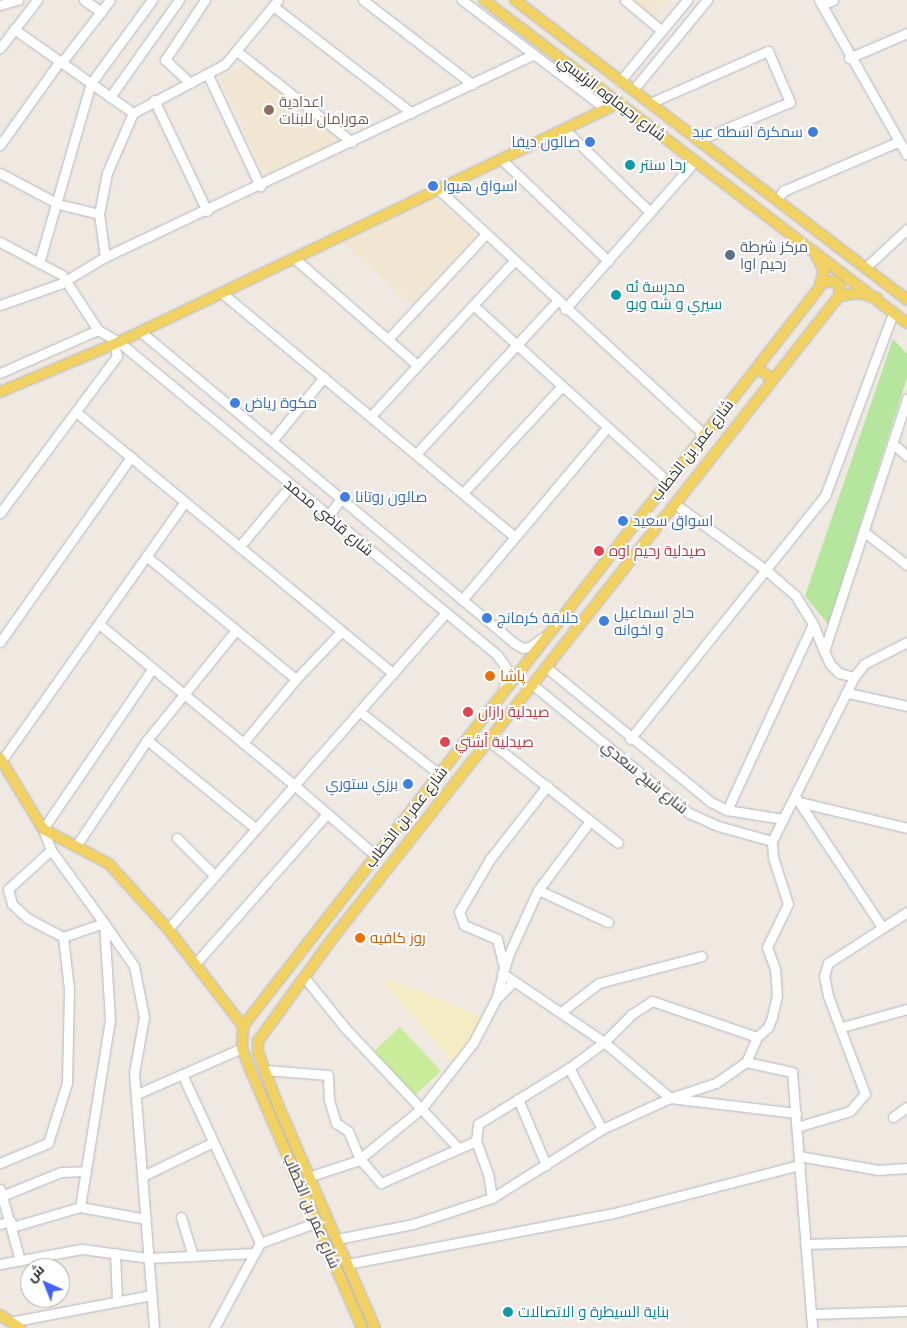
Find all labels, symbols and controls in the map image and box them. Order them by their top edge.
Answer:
street label: شارع رحيماوه الرئيسي [554,52,670,144]
place label: اعدادية هورامان للبنات [279,92,369,127]
marker: اعدادية هورامان للبنات [263,104,275,116]
place label: سمكرة اسطه عبد [692,123,803,141]
marker: سمكرة اسطه عبد [807,126,819,138]
place label: صالون ديفا [511,133,580,151]
marker: صالون ديفا [584,136,596,148]
place label: رحا سنتر [640,156,686,174]
marker: رحا سنتر [624,159,636,171]
place label: اسواق هيوا [443,177,518,195]
marker: اسواق هيوا [427,180,439,192]
place label: مركز شرطة رحيم اوا [740,237,808,272]
marker: مركز شرطة رحيم اوا [724,249,736,261]
place label: مدرسة ئه سيري و شه وبو [626,277,722,312]
marker: مدرسة ئه سيري و شه وبو [610,289,622,301]
place label: مكوة رياض [245,394,317,412]
street label: شارع عمر بن الخطاب [647,396,737,504]
marker: مكوة رياض [229,397,241,409]
street label: شارع قاضي محمد [281,475,377,559]
place label: صالون روتانا [355,488,427,506]
marker: صالون روتانا [339,491,351,503]
place label: اسواق سعيد [633,512,713,530]
marker: اسواق سعيد [617,515,629,527]
place label: صيدلية رحيم اوه [609,542,706,560]
marker: صيدلية رحيم اوه [593,545,605,557]
place label: حاج اسماعيل و اخوانه [614,603,694,638]
place label: حلاقة كرمانج [497,609,578,627]
marker: حلاقة كرمانج [481,612,493,624]
marker: حاج اسماعيل و اخوانه [598,615,610,627]
place label: پاشا [500,667,525,685]
marker: پاشا [484,670,496,682]
place label: صيدلية رازان [478,703,550,721]
marker: صيدلية رازان [462,706,474,718]
place label: صيدلية أشتي [455,733,534,751]
marker: صيدلية أشتي [439,736,451,748]
street label: شارع شيخ سعدي [598,737,692,817]
street label: شارع عمر بن الخطاب [361,763,451,871]
place label: برزي ستوري [325,775,398,793]
marker: برزي ستوري [402,778,414,790]
place label: روز كافيه [370,929,426,947]
marker: روز كافيه [354,932,366,944]
street label: شارع عمر بن الخطاب [280,1151,344,1271]
north arrow [20,1258,70,1308]
text: ش [23,1260,47,1285]
place label: بناية السيطرة و الاتصالات [518,1303,669,1321]
marker: بناية السيطرة و الاتصالات [502,1306,514,1318]

